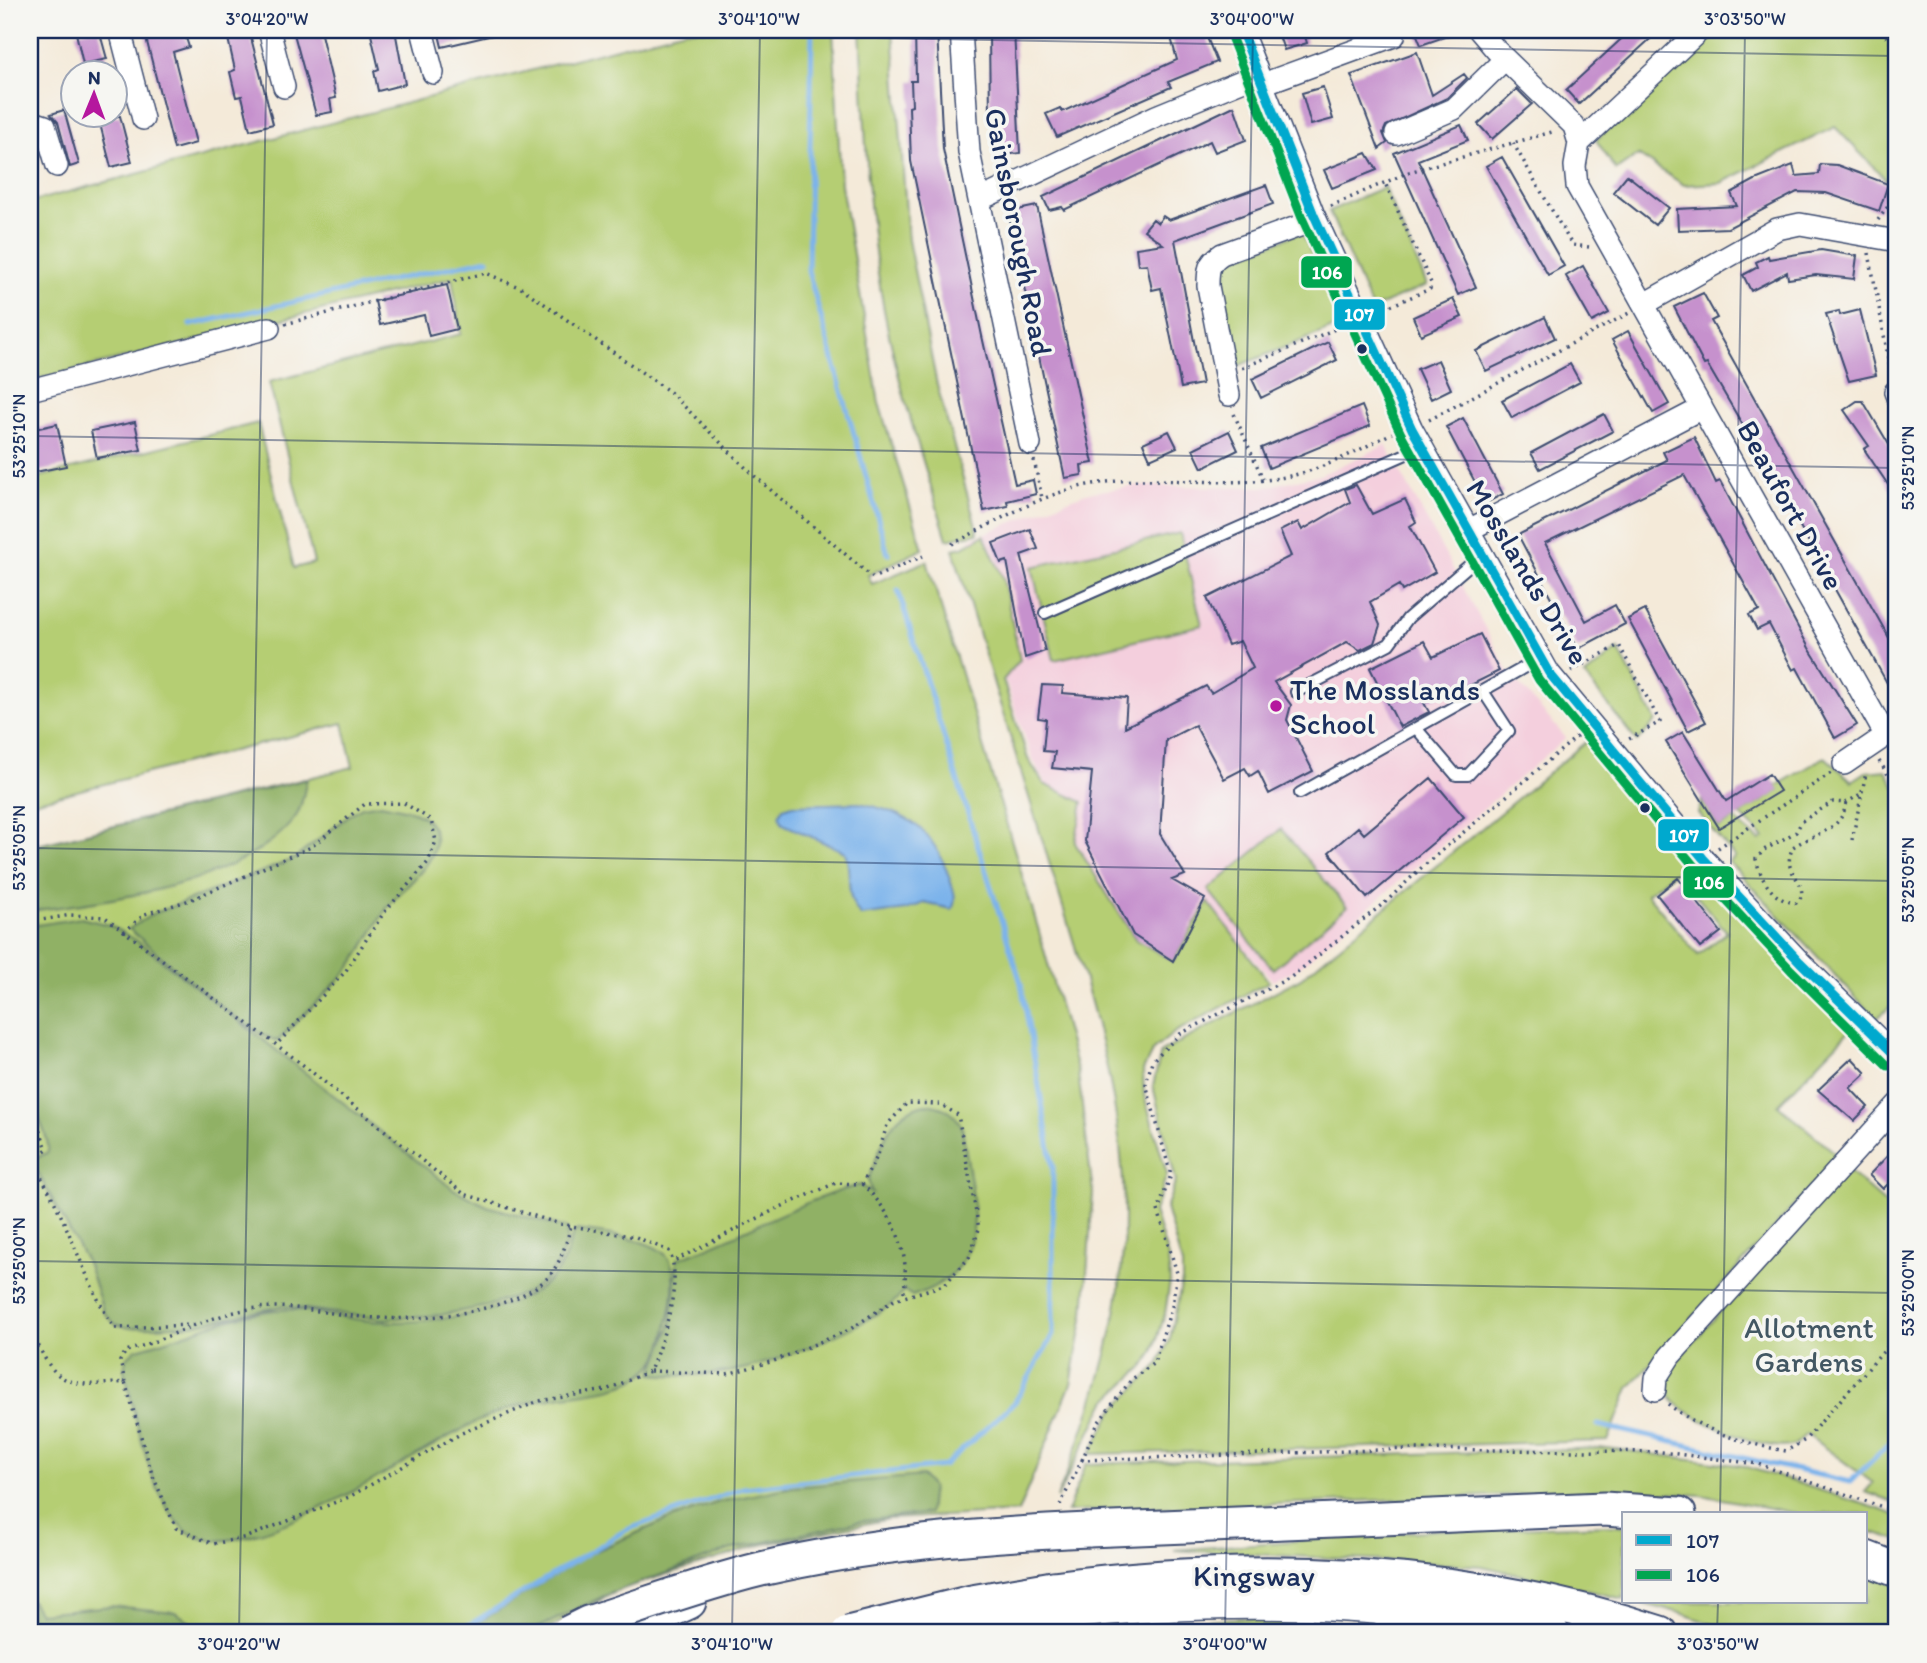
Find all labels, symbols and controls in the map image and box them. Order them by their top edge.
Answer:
text: 3°04'20"W [226,8,308,30]
text: 3°04'10"W [718,8,800,30]
text: 3°04'00"W [1210,8,1294,30]
text: 3°03'50"W [1704,8,1786,30]
north arrow [60,60,130,130]
text: N [88,66,101,89]
street label: Gainsborough Road [977,105,1061,360]
line badge: 106 [1300,255,1353,289]
text: 106 [1312,261,1342,284]
line badge: 107 [1333,298,1386,331]
text: 107 [1344,303,1375,326]
unlabelled marker [1355,342,1369,356]
text: 53°25'10"N [8,394,30,479]
street label: Beaufort Drive [1729,414,1853,596]
text: 53°25'10"N [1897,426,1919,511]
street label: Mosslands Drive [1458,473,1598,671]
place label: The Mosslands School [1290,671,1480,742]
marker: The Mosslands School [1268,698,1284,714]
unlabelled marker [1638,801,1652,815]
text: 53°25'05"N [8,805,30,891]
line badge: 107 [1657,818,1710,852]
text: 107 [1669,824,1700,847]
text: 53°25'05"N [1897,837,1919,923]
line badge: 106 [1682,865,1735,899]
text: 106 [1694,871,1724,894]
text: 53°25'00"N [8,1217,30,1305]
text: 53°25'00"N [1897,1249,1919,1337]
park label: Allotment Gardens [1744,1309,1874,1380]
legend [1622,1512,1868,1604]
text: 107 [1686,1528,1719,1553]
street label: Kingsway [1193,1557,1315,1594]
text: 106 [1686,1562,1720,1587]
text: 3°04'20"W [198,1633,280,1655]
text: 3°04'10"W [691,1633,773,1655]
text: 3°04'00"W [1183,1633,1267,1655]
text: 3°03'50"W [1677,1633,1759,1655]

